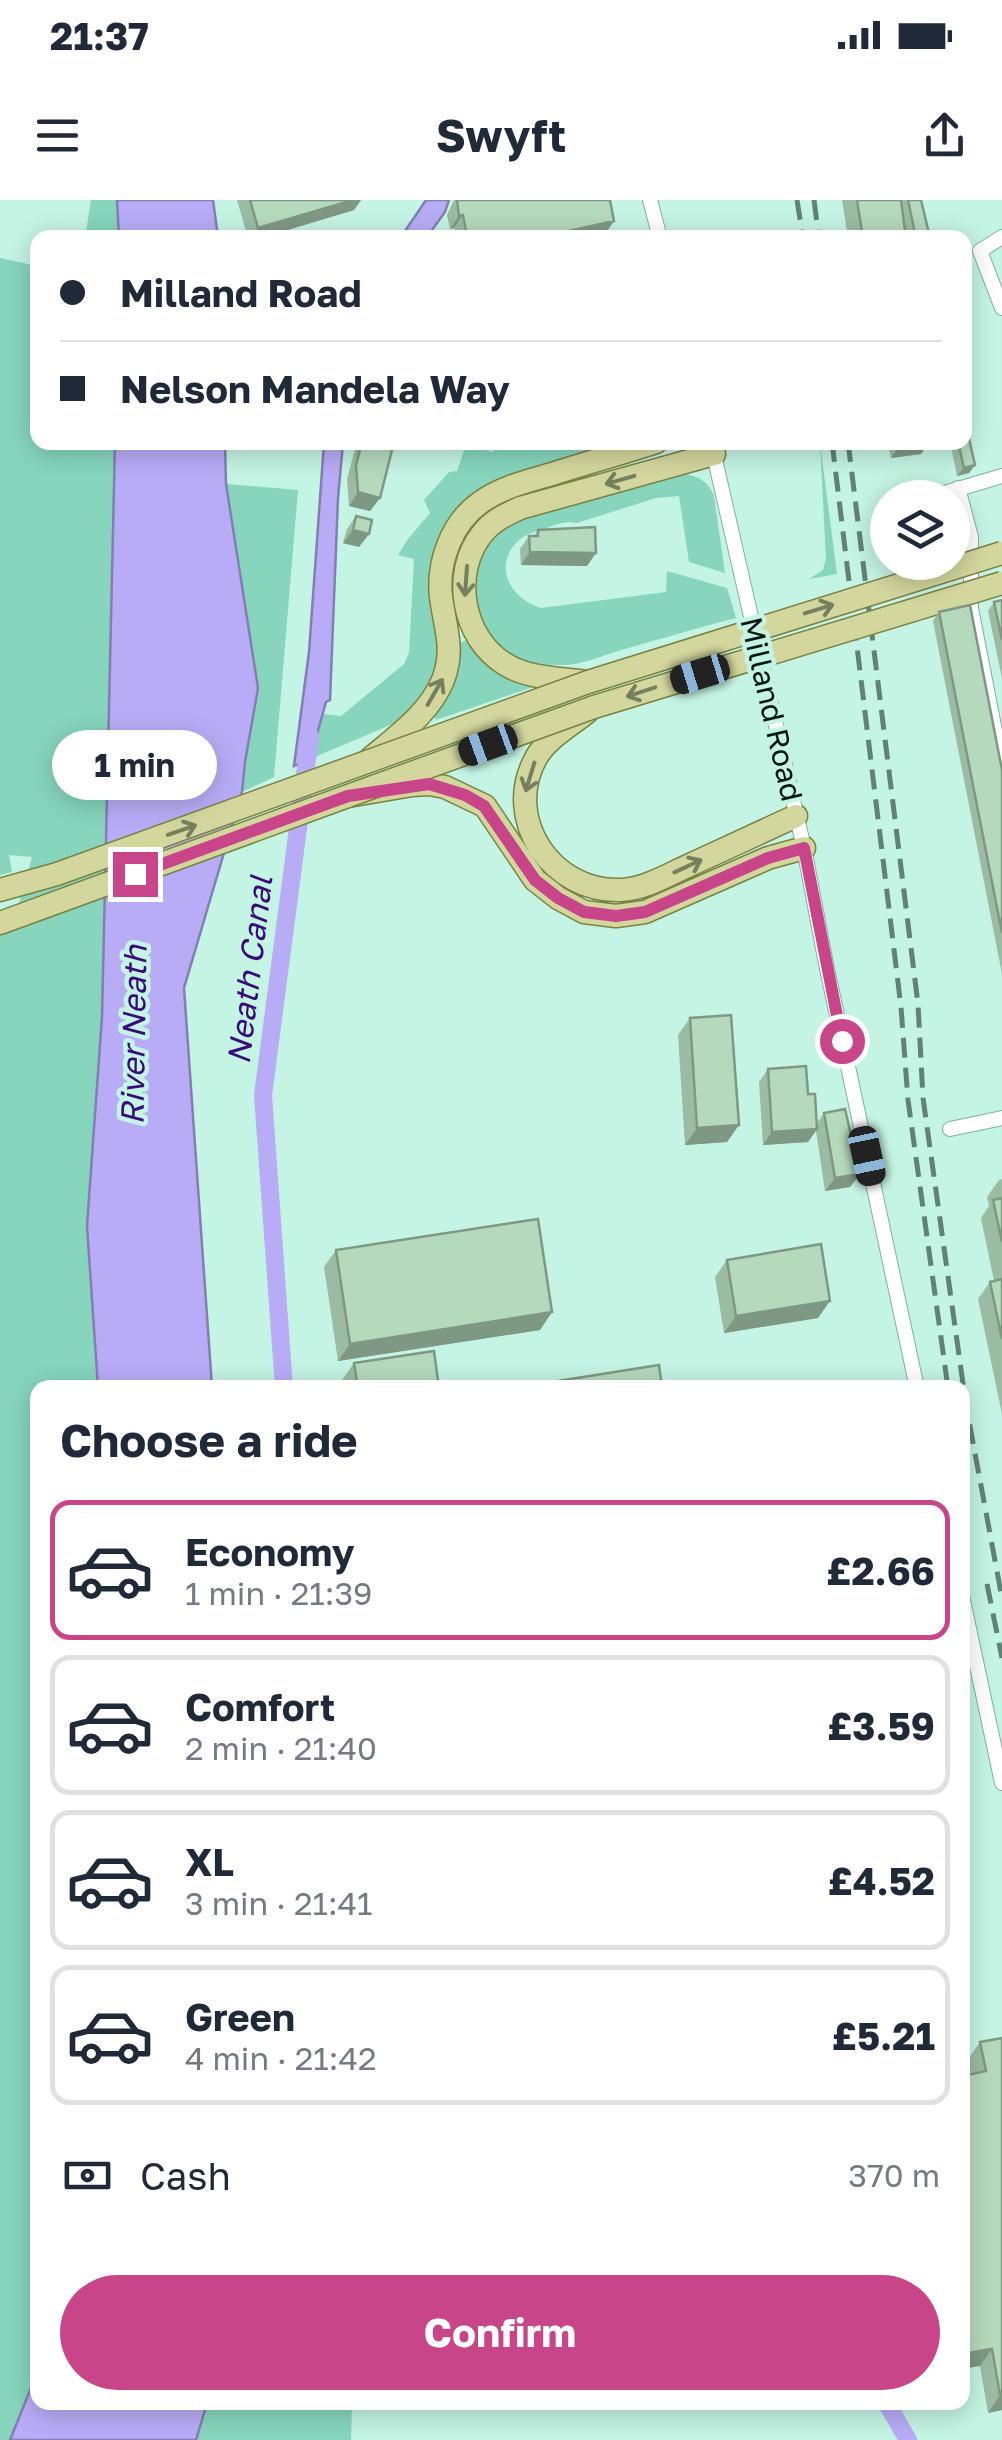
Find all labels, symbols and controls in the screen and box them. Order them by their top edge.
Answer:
text: 21:37 [50,13,149,58]
icon: menu [30,108,85,163]
text: Swyft [436,108,566,162]
icon: share [917,108,972,163]
text: Milland Road [120,270,362,315]
text: Nelson Mandela Way [120,366,510,411]
one-way arrow [605,472,636,491]
map controls [870,480,970,580]
button: layers [870,480,970,580]
one-way arrow [456,564,475,597]
one-way arrow [803,599,834,617]
street label: Milland Road [733,613,811,805]
car [667,651,733,697]
one-way arrow [426,678,446,708]
one-way arrow [625,684,657,702]
car [455,721,521,769]
callout: 1 min [52,729,218,799]
text: 1 min [94,746,175,784]
one-way arrow [520,760,538,792]
one-way arrow [165,820,197,838]
route end [113,852,158,897]
one-way arrow [673,855,703,874]
water label: Neath Canal [219,872,280,1066]
water label: River Neath [112,943,154,1125]
route start [820,1019,865,1064]
car [846,1124,888,1188]
text: Choose a ride [60,1413,358,1467]
icon: car [65,1525,155,1615]
text: Economy [185,1529,354,1574]
text: £2.66 [826,1548,935,1593]
text: 1 min · 21:39 [185,1574,372,1612]
icon: car [65,1680,155,1770]
text: Comfort [185,1684,335,1729]
text: £3.59 [827,1703,935,1748]
text: 2 min · 21:40 [185,1729,377,1767]
icon: car [65,1835,155,1925]
text: XL [185,1839,234,1884]
text: £4.52 [828,1858,935,1903]
text: 3 min · 21:41 [185,1884,373,1922]
icon: car [65,1990,155,2080]
text: Green [185,1994,295,2039]
text: £5.21 [832,2013,935,2058]
text: 4 min · 21:42 [185,2039,376,2077]
icon: cash [60,2148,115,2203]
text: Cash [140,2153,231,2198]
text: 370 m [848,2156,940,2194]
button: Confirm [60,2275,940,2390]

